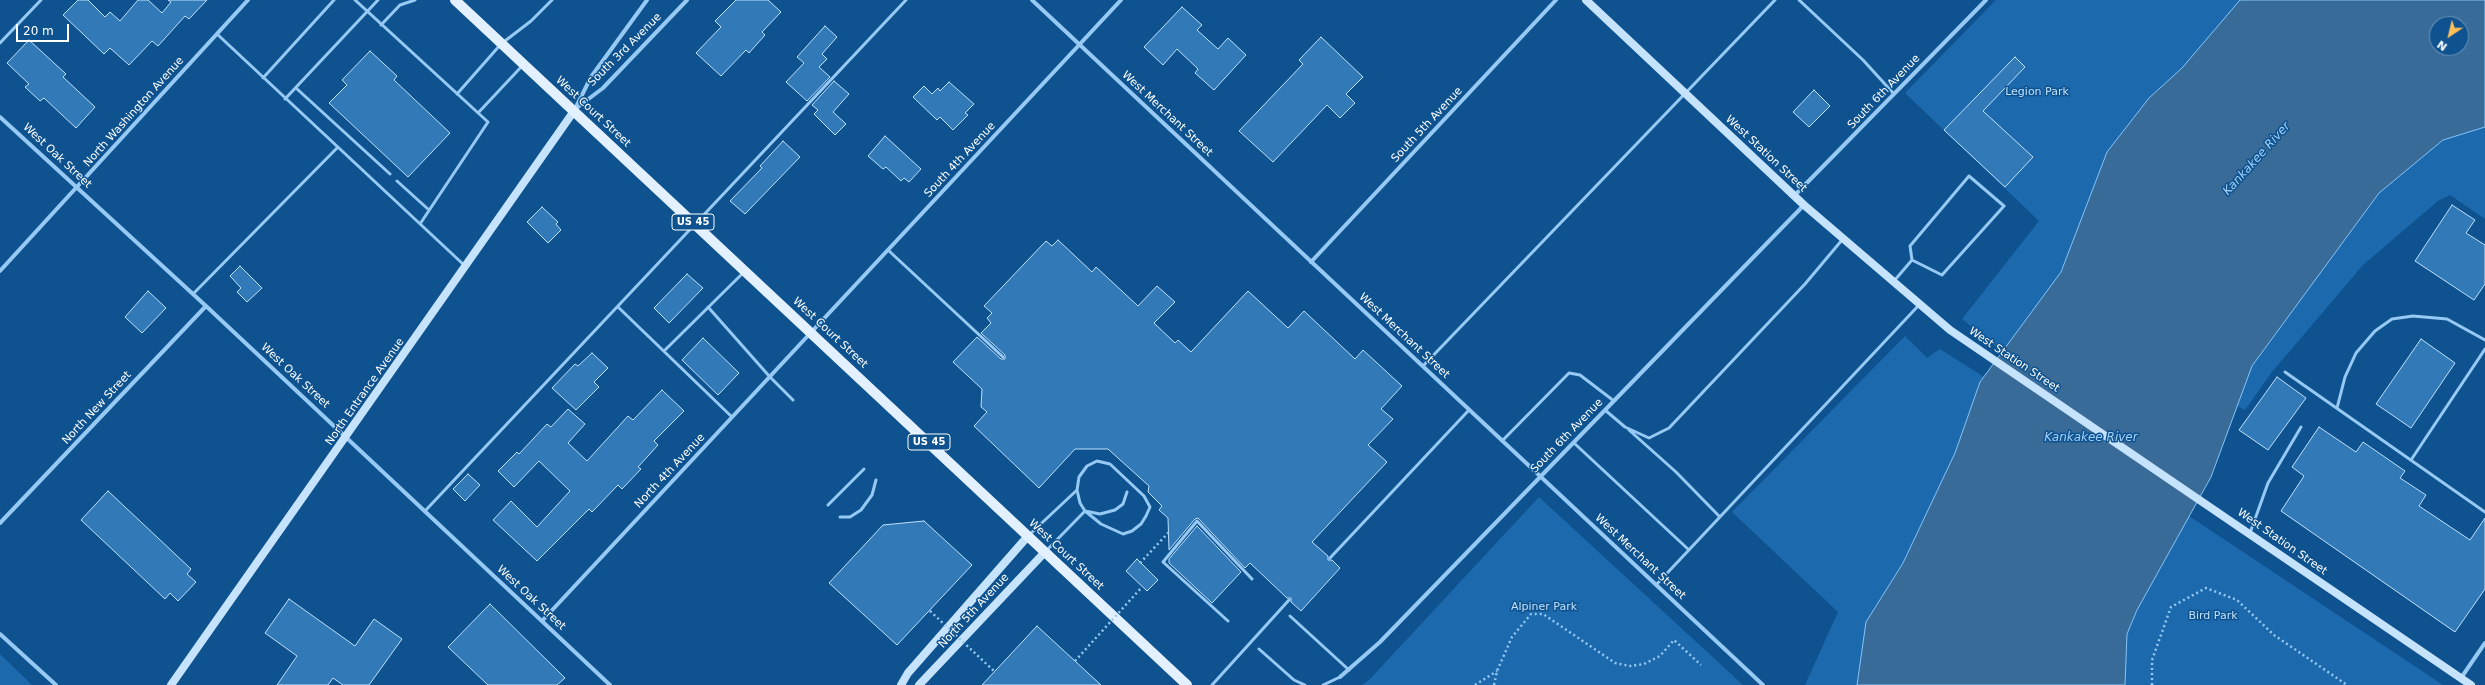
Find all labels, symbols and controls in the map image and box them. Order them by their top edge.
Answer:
street label: South 3rd Avenue [586,11,664,89]
scale bar [18,16,71,42]
north arrow [2429,16,2469,56]
text: 20 m [23,24,54,38]
text: N [2435,37,2450,53]
street label: South 6th Avenue [1845,52,1923,132]
street label: North Washington Avenue [81,54,187,170]
street label: West Merchant Street [1119,69,1215,159]
street label: West Court Street [553,74,633,150]
street label: South 5th Avenue [1389,85,1465,165]
park label: Legion Park [2005,85,2069,99]
street label: West Station Street [1723,113,1809,195]
street label: South 4th Avenue [922,120,998,200]
water label: Kankakee River [2220,120,2294,198]
street label: West Oak Street [20,121,94,191]
road number: US 45 [672,214,714,230]
street label: West Merchant Street [1356,291,1452,381]
street label: West Court Street [790,295,870,371]
street label: West Station Street [1966,325,2062,395]
street label: North Entrance Avenue [323,336,407,448]
street label: West Oak Street [258,341,332,411]
street label: North New Street [60,369,134,447]
street label: South 6th Avenue [1528,396,1606,476]
street label: North 4th Avenue [632,431,708,511]
water label: Kankakee River [2044,431,2138,445]
road number: US 45 [908,434,950,450]
street label: West Station Street [2235,506,2329,578]
street label: West Merchant Street [1592,512,1688,602]
street label: West Court Street [1026,517,1106,593]
street label: West Oak Street [494,563,568,633]
street label: North 5th Avenue [936,571,1012,651]
park label: Alpiner Park [1511,600,1577,614]
park label: Bird Park [2188,609,2238,623]

